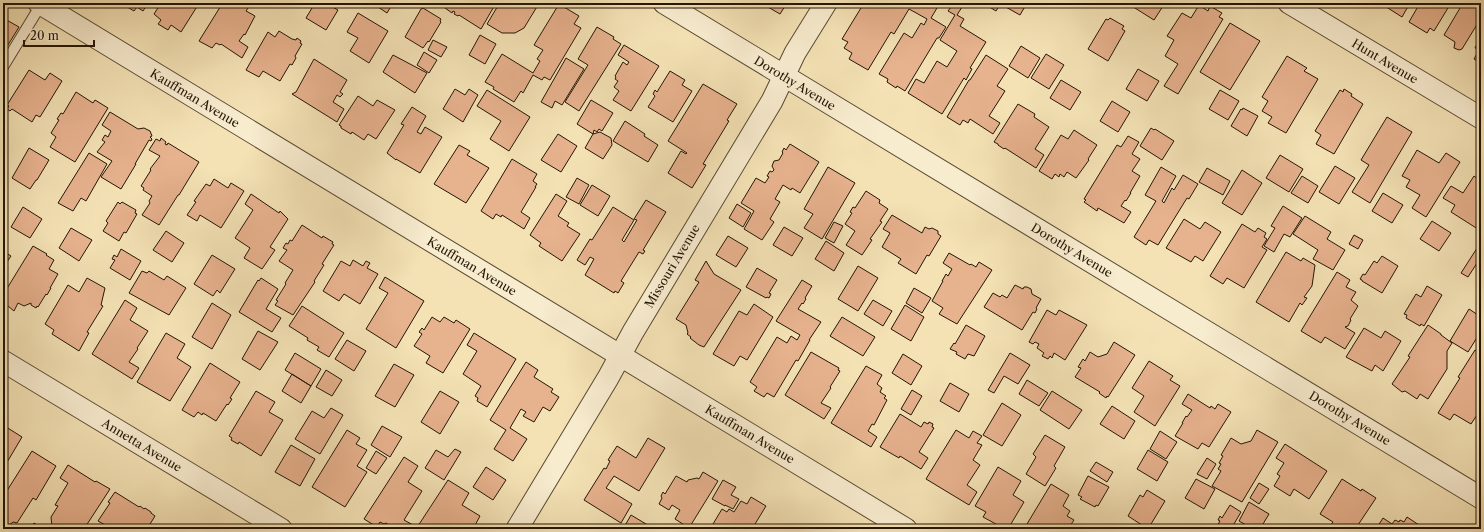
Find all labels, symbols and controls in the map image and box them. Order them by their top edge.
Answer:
scale bar [24,22,94,48]
text: 20 m [30,28,59,43]
street label: Hunt Avenue [1349,35,1421,87]
street label: Dorothy Avenue [752,53,839,113]
street label: Kauffman Avenue [148,65,243,131]
street label: Dorothy Avenue [1029,220,1116,280]
street label: Missouri Avenue [641,221,703,311]
street label: Kauffman Avenue [425,233,520,299]
street label: Dorothy Avenue [1307,388,1394,448]
street label: Kauffman Avenue [703,401,798,467]
street label: Annetta Avenue [98,415,185,475]

